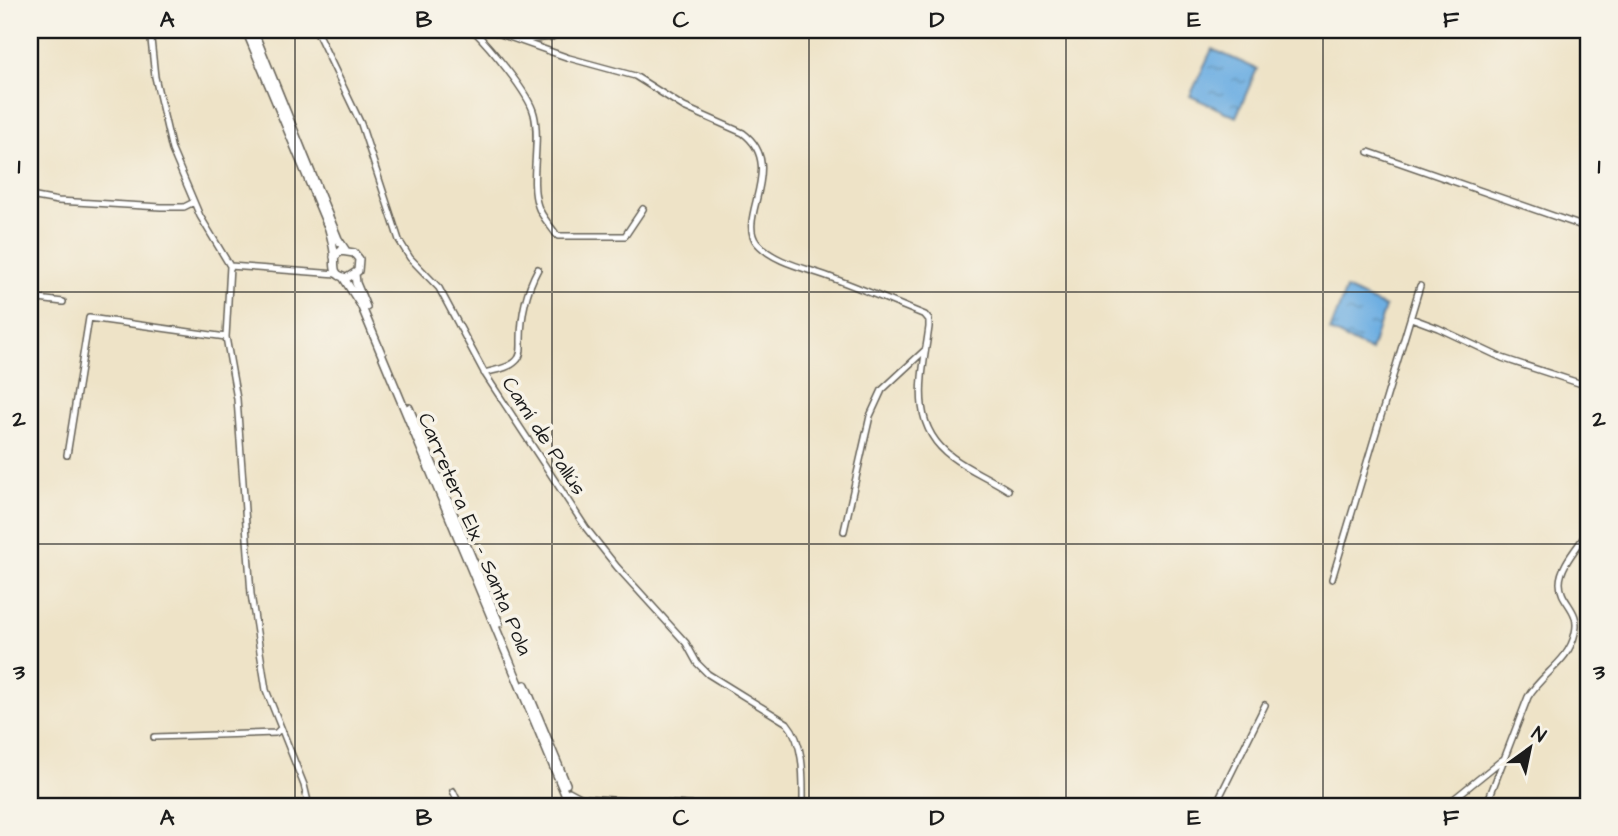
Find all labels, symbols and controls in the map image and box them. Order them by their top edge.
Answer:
text: A [160,4,175,36]
text: B [416,4,433,36]
text: C [673,4,690,36]
text: D [930,4,945,36]
text: E [1187,4,1201,36]
text: F [1443,4,1460,36]
text: 1 [18,150,21,182]
text: 1 [1598,150,1601,182]
street label: Camí de Pallús [495,371,593,501]
text: 2 [11,403,26,435]
text: 2 [1591,403,1606,435]
street label: Carretera Elx - Santa Pola [411,408,539,660]
text: 3 [12,656,25,688]
text: 3 [1592,656,1605,688]
north arrow [1496,714,1566,784]
text: N [1526,720,1551,750]
text: A [160,802,175,834]
text: B [416,802,433,834]
text: C [673,802,690,834]
text: D [930,802,945,834]
text: E [1187,802,1201,834]
text: F [1443,802,1460,834]

